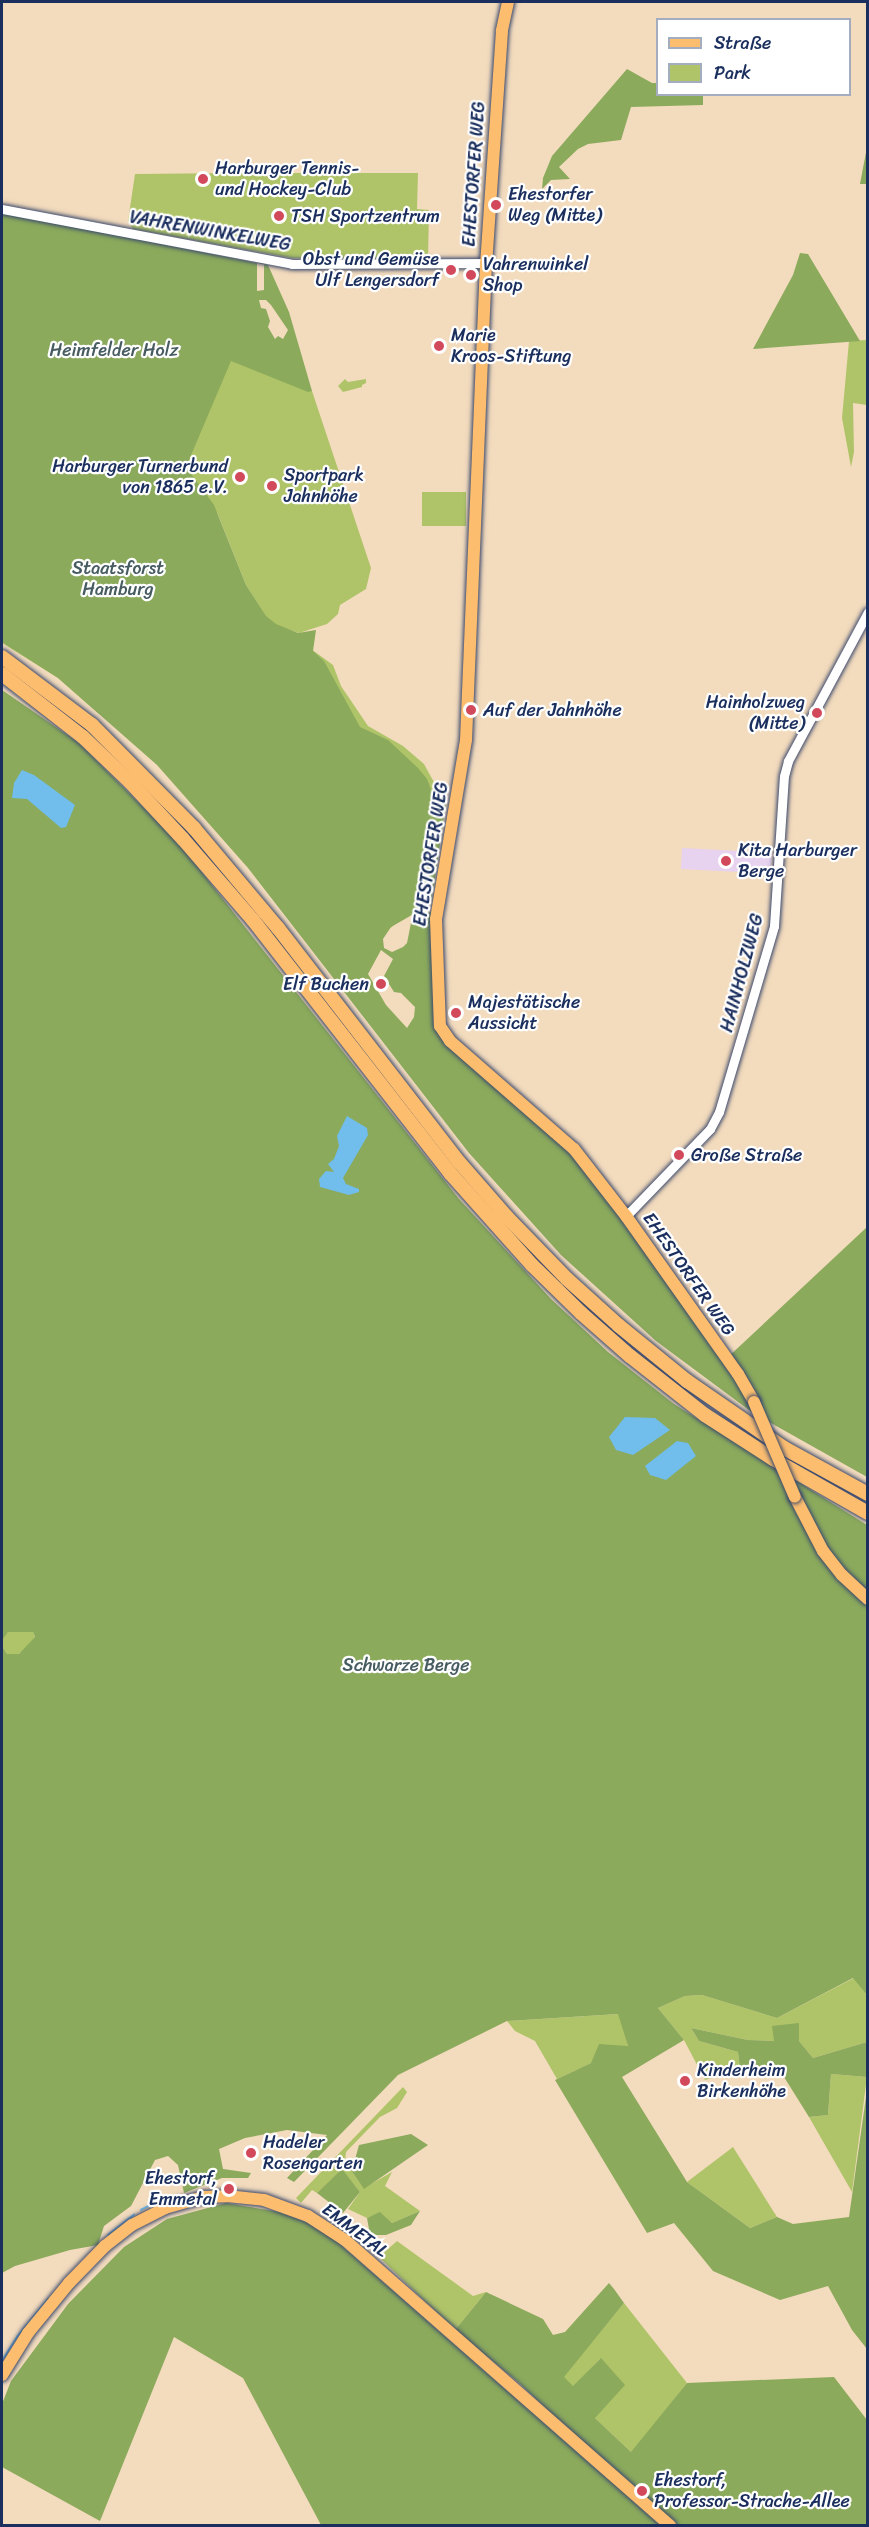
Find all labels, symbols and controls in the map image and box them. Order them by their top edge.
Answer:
legend [656,18,851,96]
text: Straße [714,27,771,59]
text: Park [714,57,751,89]
street label: EHESTORFER WEG [458,101,490,247]
place label: Harburger Tennis- und Hockey-Club [215,158,358,201]
marker: Harburger Tennis- und Hockey-Club [196,172,210,186]
place label: Ehestorfer Weg (Mitte) [508,184,601,226]
marker: Ehestorfer Weg (Mitte) [489,198,503,212]
place label: TSH Sportzentrum [291,205,440,227]
street label: VAHRENWINKELWEG [128,206,292,256]
marker: TSH Sportzentrum [272,209,286,223]
place label: Obst und Gemüse Ulf Lengersdorf [302,249,439,292]
place label: Vahrenwinkel Shop [483,254,588,296]
marker: Obst und Gemüse Ulf Lengersdorf [444,263,458,277]
marker: Vahrenwinkel Shop [464,268,478,282]
place label: Marie Kroos-Stiftung [451,325,571,368]
park label: Heimfelder Holz [50,339,178,361]
marker: Marie Kroos-Stiftung [432,339,446,353]
place label: Harburger Turnerbund von 1865 e.V. [52,456,228,498]
place label: Sportpark Jahnhöhe [284,465,364,508]
marker: Harburger Turnerbund von 1865 e.V. [233,470,247,484]
marker: Sportpark Jahnhöhe [265,479,279,493]
park label: Staatsforst Hamburg [72,558,164,600]
place label: Hainholzweg (Mitte) [706,692,805,734]
place label: Auf der Jahnhöhe [483,699,622,721]
marker: Auf der Jahnhöhe [464,703,478,717]
marker: Hainholzweg (Mitte) [810,706,824,720]
street label: EHESTORFER WEG [409,780,453,928]
place label: Kita Harburger Berge [738,840,856,882]
marker: Kita Harburger Berge [719,854,733,868]
street label: HAINHOLZWEG [716,912,768,1034]
place label: Elf Buchen [283,973,369,995]
marker: Elf Buchen [374,977,388,991]
place label: Majestätische Aussicht [468,992,580,1034]
marker: Majestätische Aussicht [449,1006,463,1020]
place label: Große Straße [691,1144,802,1166]
marker: Große Straße [672,1148,686,1162]
street label: EHESTORFER WEG [638,1208,740,1340]
park label: Schwarze Berge [342,1654,470,1676]
place label: Kinderheim Birkenhöhe [697,2060,786,2102]
marker: Kinderheim Birkenhöhe [678,2074,692,2088]
place label: Hadeler Rosengarten [263,2132,363,2174]
marker: Hadeler Rosengarten [244,2146,258,2160]
place label: Ehestorf, Emmetal [145,2168,217,2210]
marker: Ehestorf, Emmetal [222,2182,236,2196]
street label: EMMETAL [318,2198,392,2262]
place label: Ehestorf, Professor-Strache-Allee [654,2470,850,2512]
marker: Ehestorf, Professor-Strache-Allee [635,2484,649,2498]

